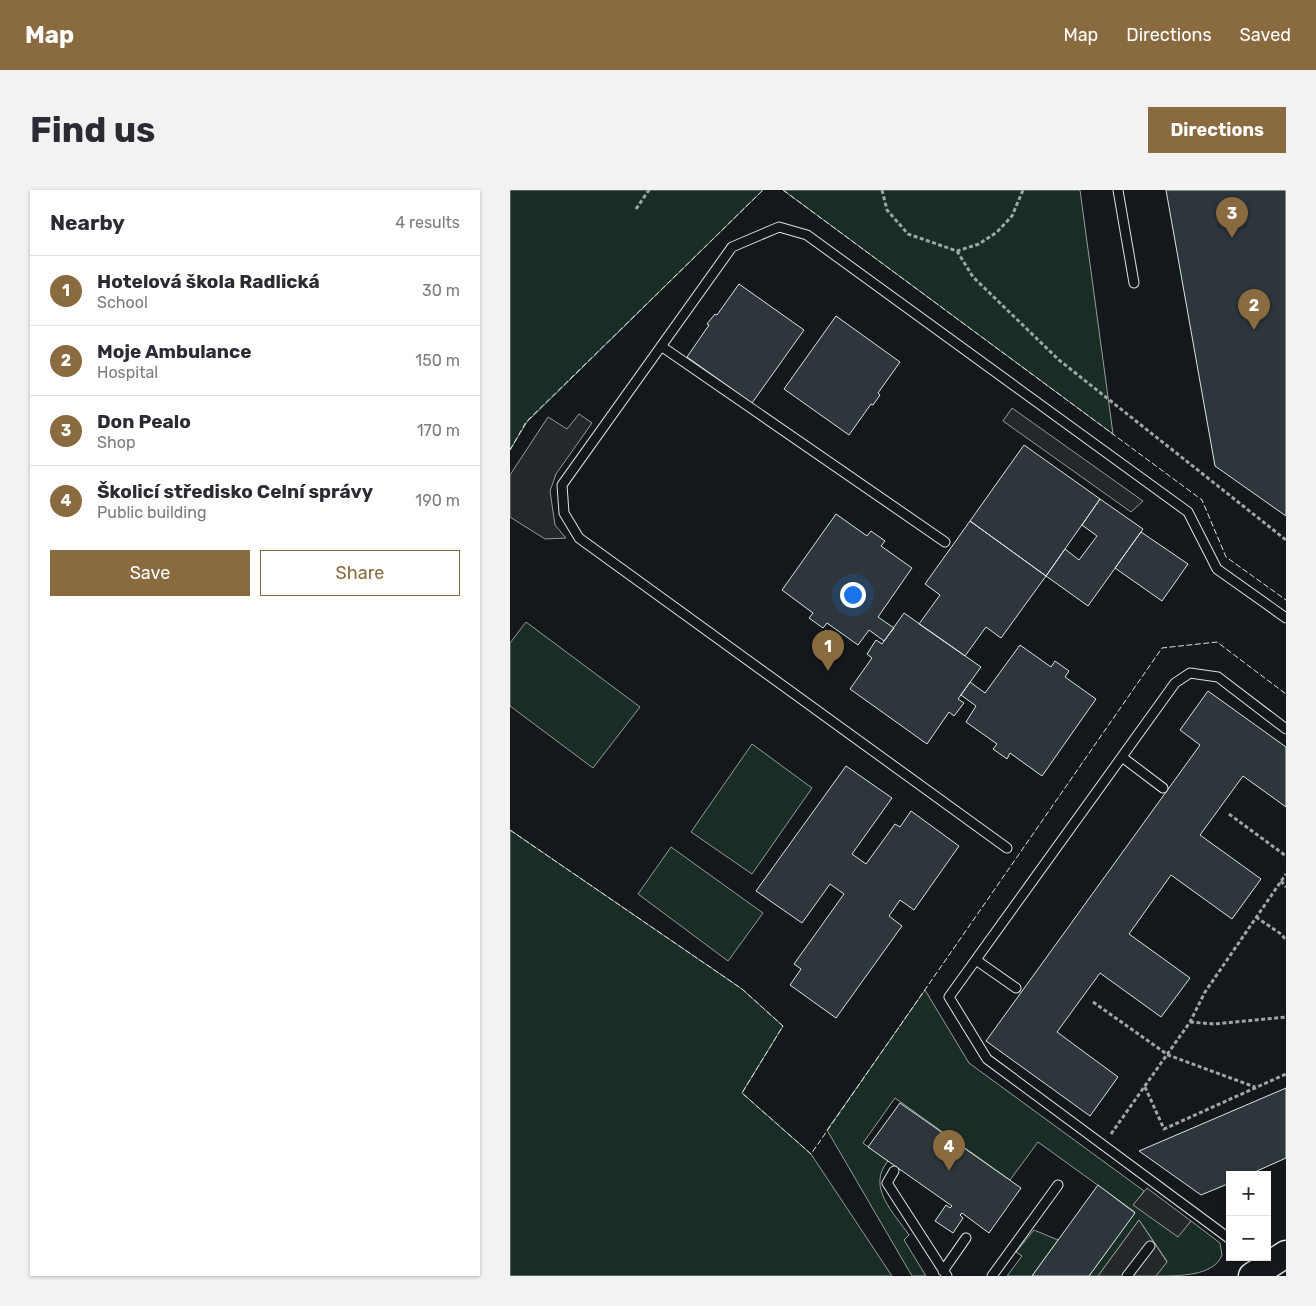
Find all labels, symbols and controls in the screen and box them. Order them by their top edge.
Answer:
text: Map [25,21,74,49]
text: Map [1063,24,1098,46]
text: Directions [1126,24,1212,46]
text: Saved [1240,24,1291,46]
button: Directions [1148,107,1286,153]
text: Find us [30,109,155,151]
pin: 3 [1216,197,1248,238]
text: Nearby [50,210,125,235]
text: 4 results [395,213,460,232]
text: Hotelová škola Radlická [97,270,320,293]
text: 1 [62,281,70,300]
text: 30 m [422,281,460,300]
pin: 2 [1238,289,1270,330]
text: School [97,293,148,312]
text: Moje Ambulance [97,340,252,363]
text: 2 [61,351,71,370]
text: 150 m [415,351,460,370]
text: Hospital [97,363,158,382]
text: Don Pealo [97,410,191,433]
text: 3 [61,421,71,440]
text: 170 m [417,421,460,440]
text: Shop [97,433,135,452]
text: Školicí středisko Celní správy [97,480,373,503]
text: 4 [61,491,71,510]
text: 190 m [415,491,460,510]
text: Public building [97,503,207,522]
button: Save [50,550,250,596]
button: Share [260,550,460,596]
your location [840,582,866,608]
pin: 1 [812,630,844,671]
pin: 4 [933,1130,965,1171]
map controls [1226,1171,1271,1261]
button: + [1226,1171,1271,1216]
button: − [1226,1216,1271,1261]

